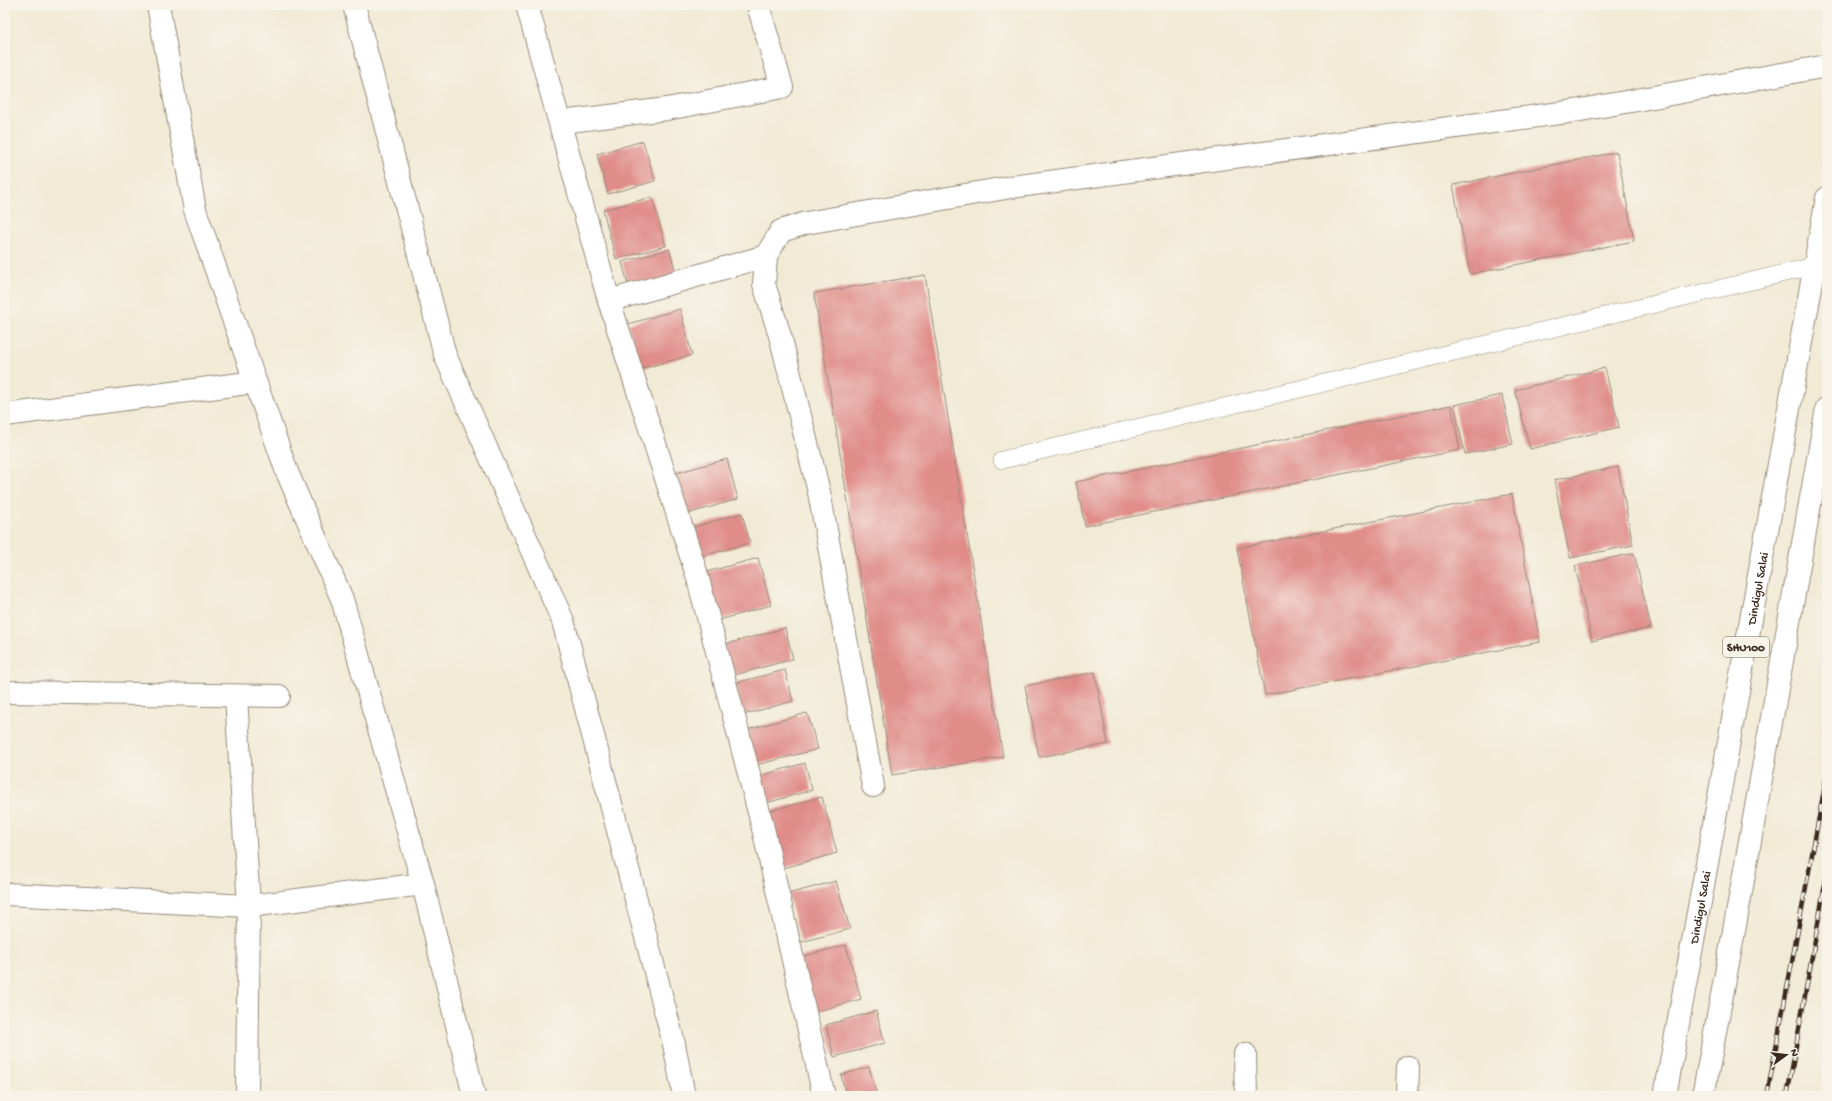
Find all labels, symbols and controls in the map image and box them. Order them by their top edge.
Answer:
street label: Dindigul Salai [1745,551,1773,627]
road number: SHU100 [1723,637,1769,657]
street label: Dindigul Salai [1687,870,1715,946]
north arrow [1766,1035,1806,1075]
text: N [1787,1048,1800,1058]

